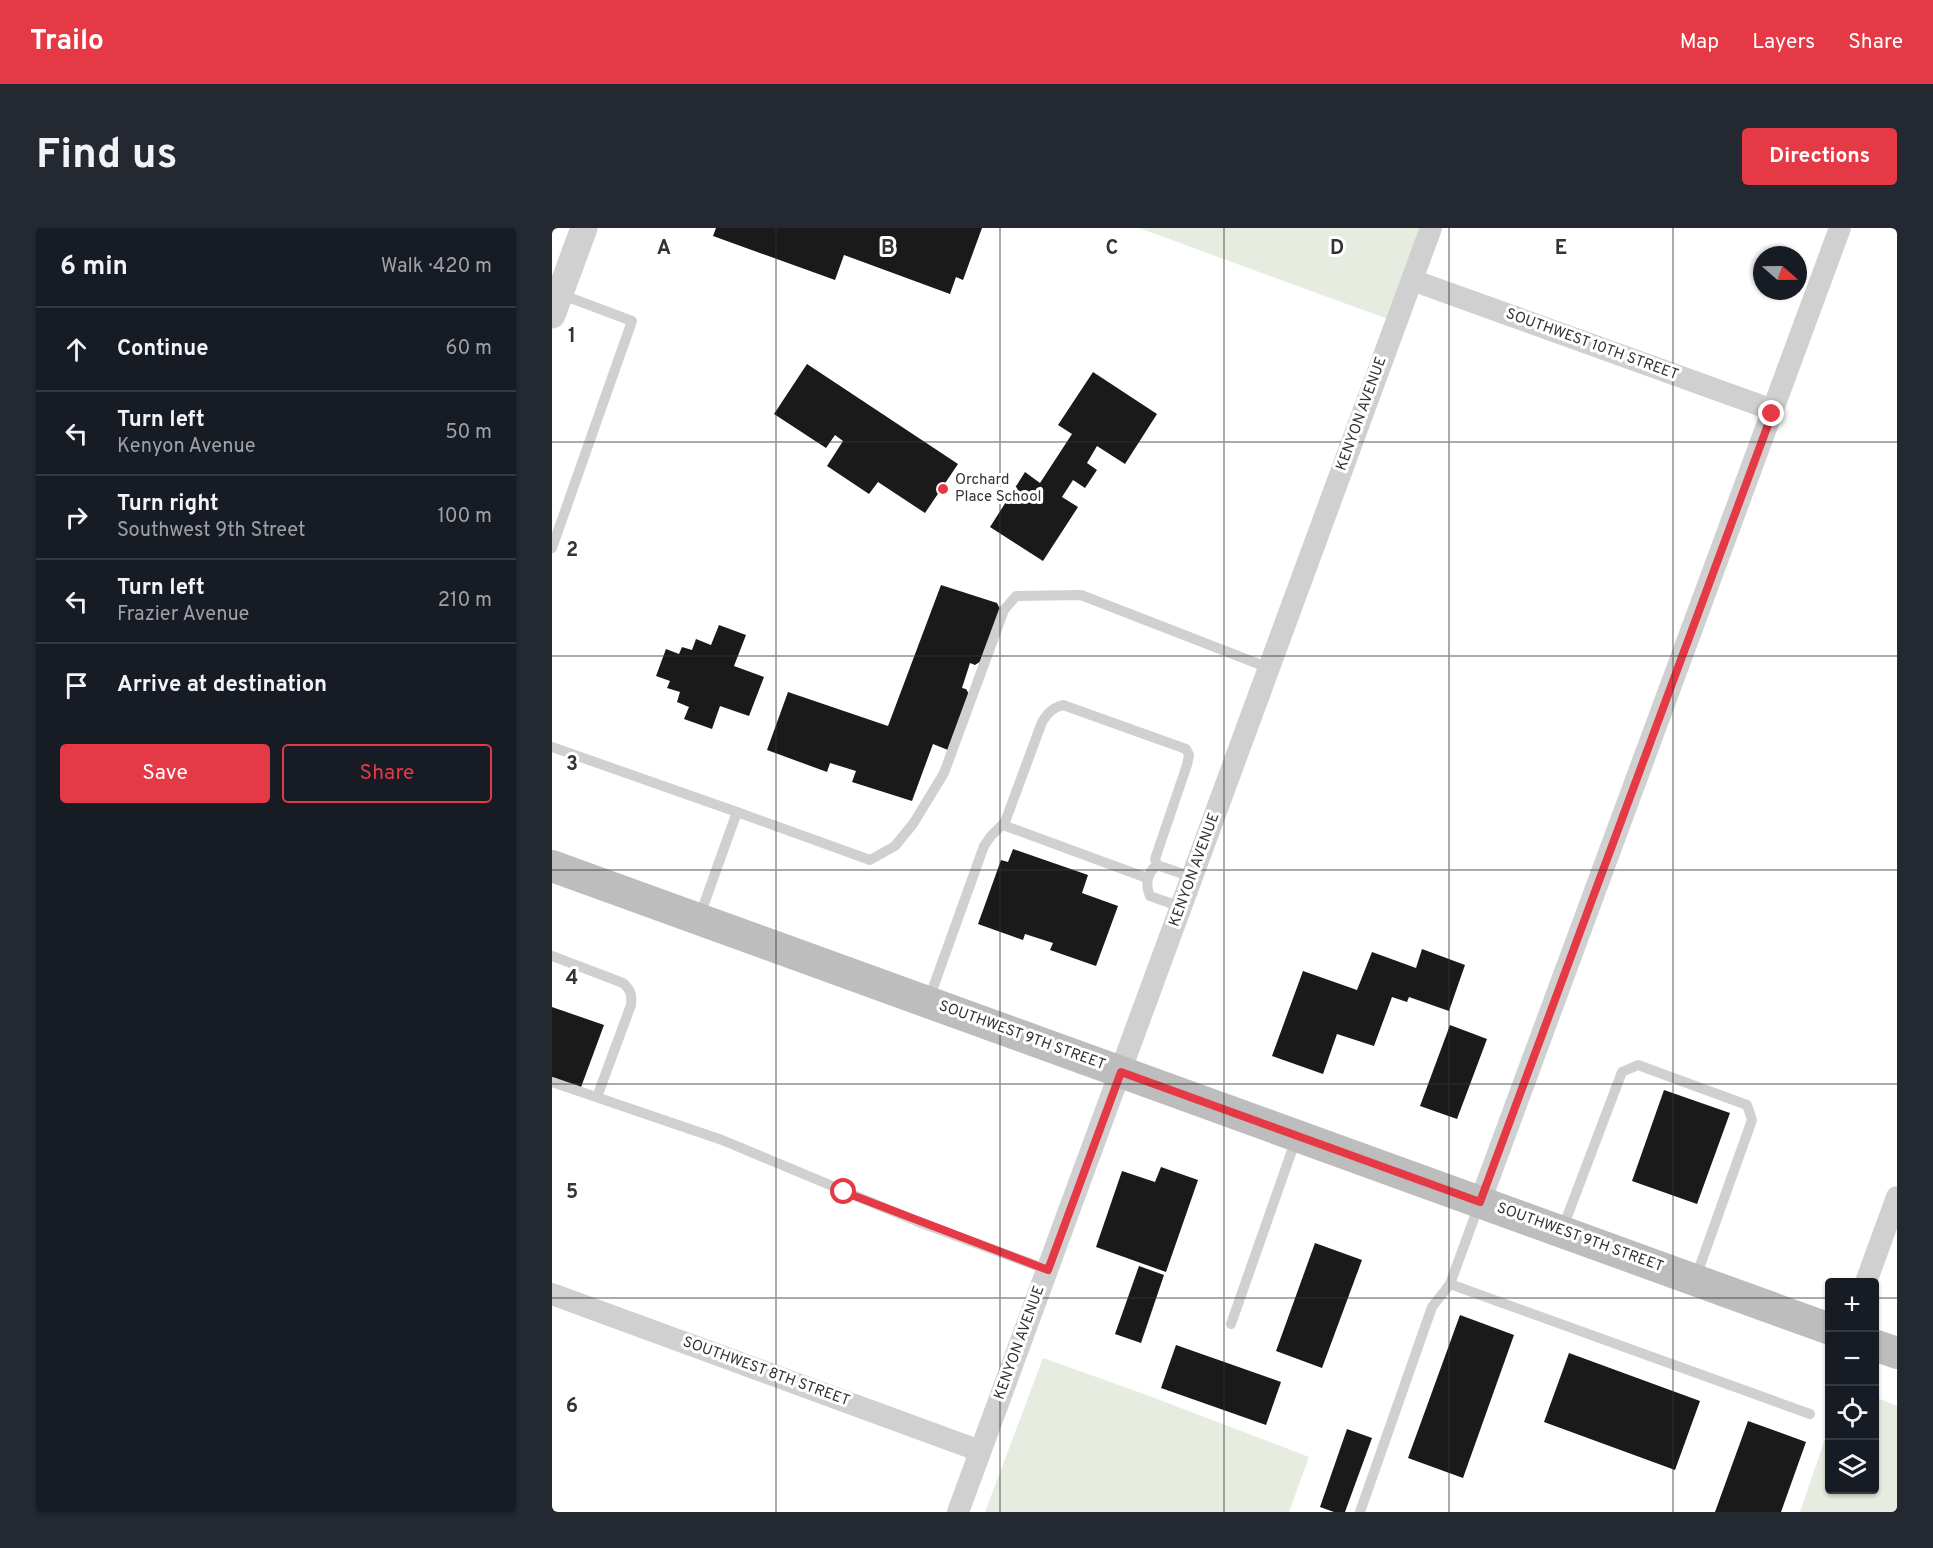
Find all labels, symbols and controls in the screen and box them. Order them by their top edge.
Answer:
text: Trailo [30,24,104,60]
text: Map [1680,29,1719,56]
text: Layers [1752,29,1815,56]
text: Share [1848,29,1903,56]
button: Directions [1742,128,1897,185]
text: Find us [36,130,177,183]
text: A [657,236,671,262]
text: B [881,236,895,262]
text: C [1106,236,1118,262]
text: D [1330,236,1344,262]
text: E [1555,236,1567,262]
north arrow [1753,246,1807,300]
text: 6 min [60,251,128,284]
text: Walk · 420 m [381,254,492,280]
street label: SOUTHWEST 10TH STREET [1503,305,1681,385]
text: 1 [568,324,576,350]
icon: ahead [60,333,93,366]
text: Continue [117,336,208,363]
text: 60 m [446,336,492,362]
street label: KENYON AVENUE [1333,354,1391,474]
route end [1758,400,1784,426]
text: Turn left [117,407,205,434]
icon: left [60,417,93,450]
text: 50 m [445,420,492,446]
text: Kenyon Avenue [117,434,255,460]
place label: Orchard Place School [955,471,1042,507]
marker: Orchard Place School [936,482,950,496]
text: Turn right [117,491,219,518]
icon: right [60,501,93,534]
text: 100 m [437,504,492,530]
text: Southwest 9th Street [117,518,305,544]
text: 2 [566,538,578,564]
text: Turn left [117,575,205,602]
icon: left [60,585,93,618]
text: 210 m [438,588,492,614]
text: Frazier Avenue [117,602,249,628]
icon: arrive [60,669,93,702]
text: Arrive at destination [117,672,327,699]
button: Save [60,744,270,803]
button: Share [282,744,492,803]
text: 3 [566,752,578,778]
street label: KENYON AVENUE [1166,810,1224,930]
text: 4 [566,966,578,992]
street label: SOUTHWEST 9TH STREET [936,997,1108,1075]
route start [830,1178,856,1204]
text: 5 [566,1180,578,1206]
street label: SOUTHWEST 9TH STREET [1494,1199,1666,1277]
map controls [1825,1278,1879,1494]
button: + [1825,1278,1879,1332]
street label: KENYON AVENUE [991,1283,1049,1403]
button: − [1825,1332,1879,1386]
street label: SOUTHWEST 8TH STREET [680,1333,852,1411]
button: locate [1825,1386,1879,1440]
text: 6 [566,1394,578,1420]
button: layers [1825,1440,1879,1494]

